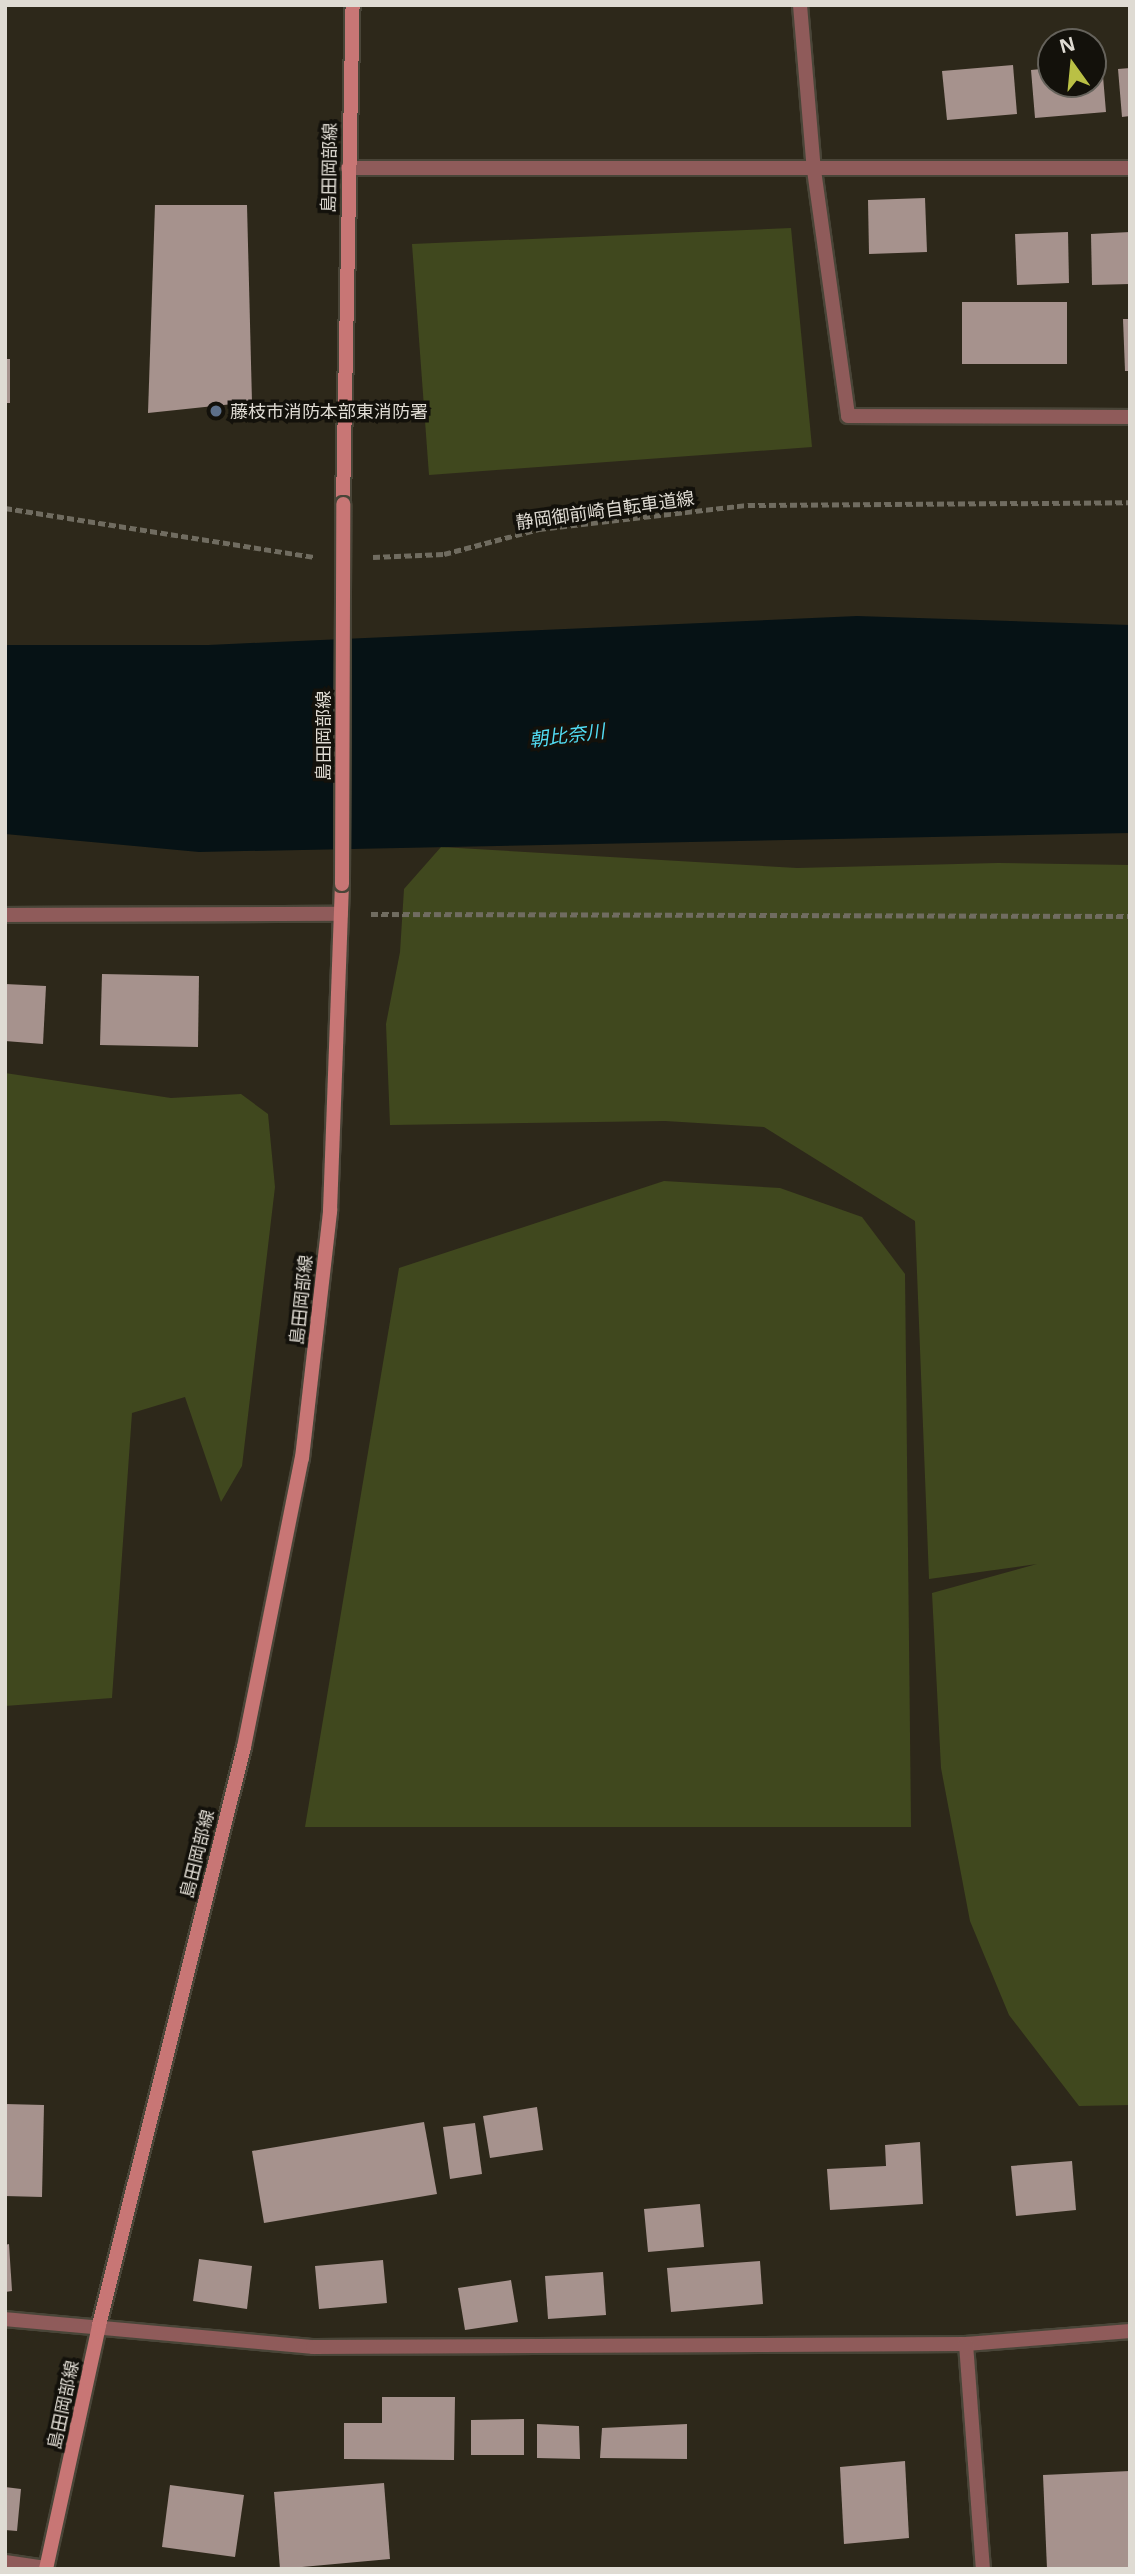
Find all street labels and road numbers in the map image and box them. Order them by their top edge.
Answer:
street label: 島田岡部線 [317,123,341,213]
street label: 静岡御前崎自転車道線 [514,487,696,533]
street label: 島田岡部線 [312,691,334,781]
street label: 島田岡部線 [286,1254,316,1346]
street label: 島田岡部線 [176,1808,218,1900]
street label: 島田岡部線 [43,2359,83,2451]

